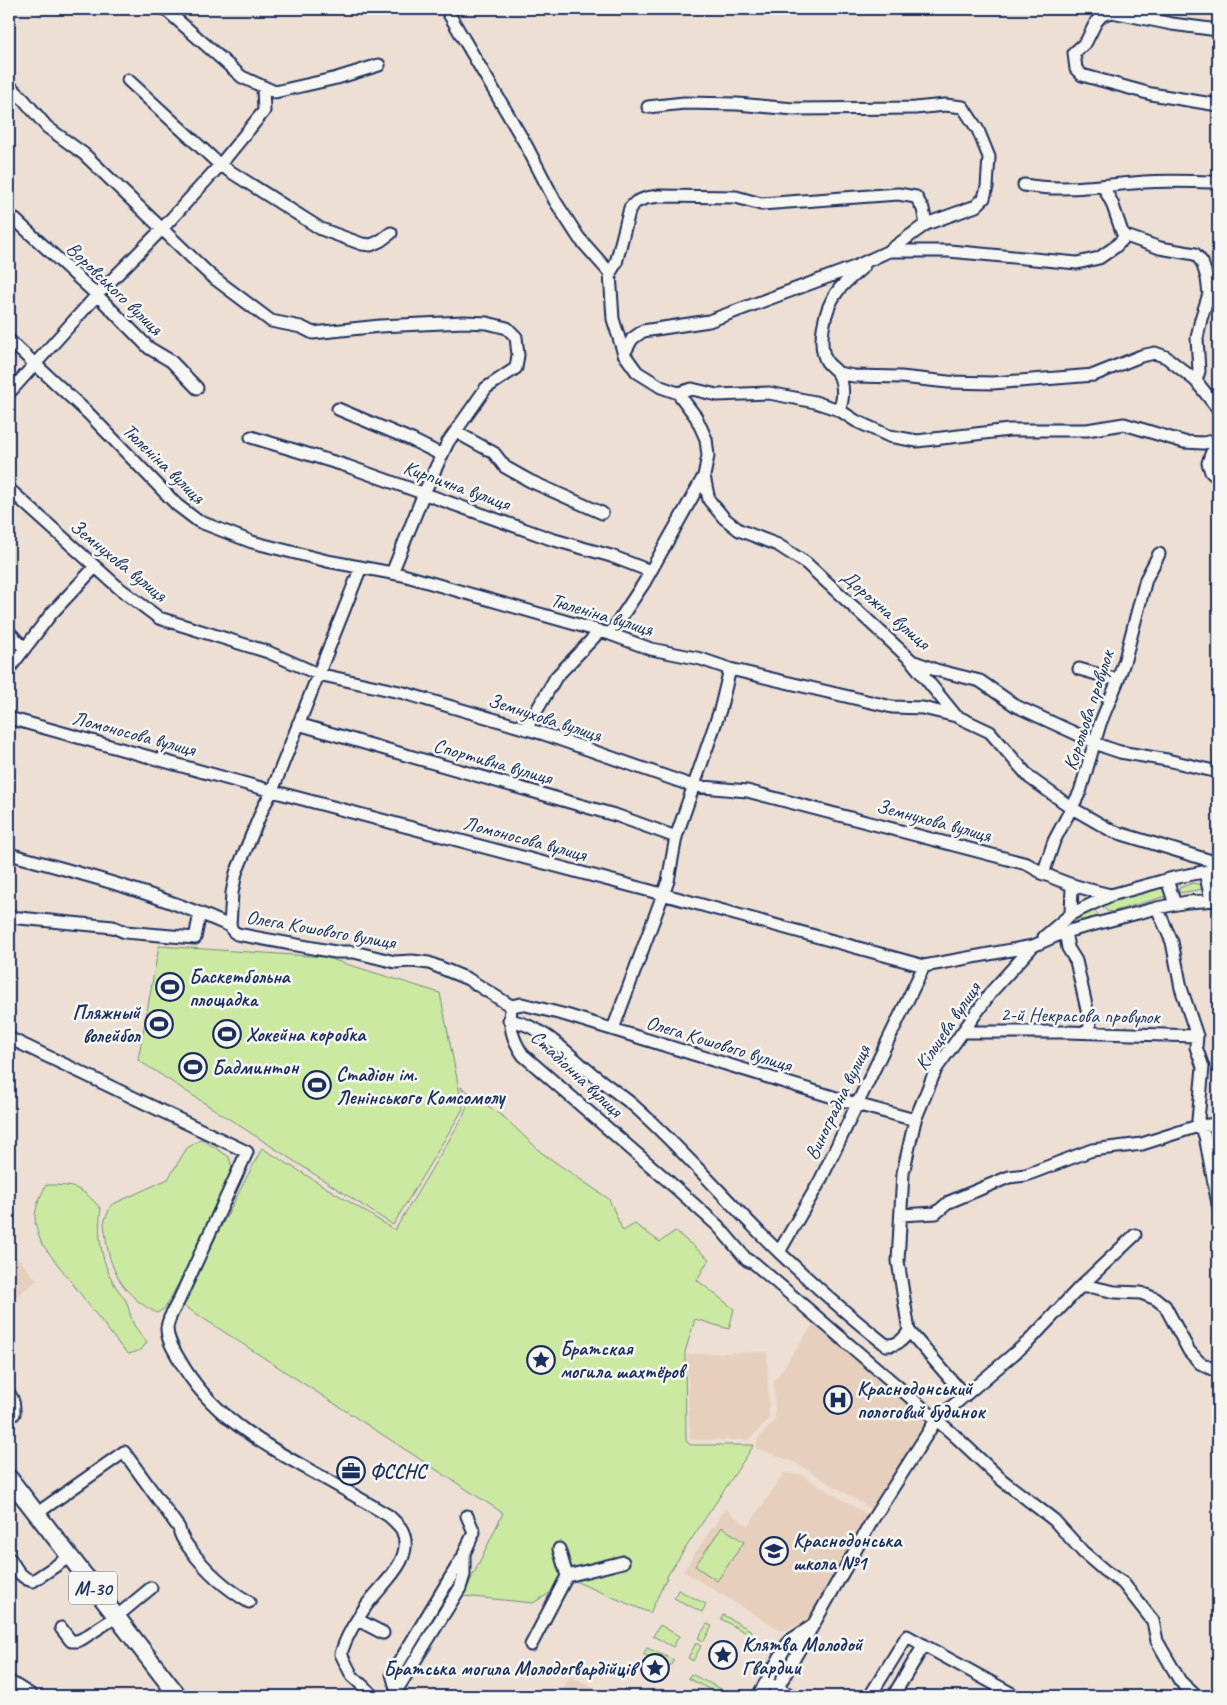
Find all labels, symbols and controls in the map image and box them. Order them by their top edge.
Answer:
street label: Воровського вулиця [61,236,169,341]
street label: Тюленіна вулиця [117,418,211,510]
street label: Кирпична вулиця [400,455,516,517]
street label: Земнухова вулиця [65,514,173,608]
street label: Дорожна вулиця [836,564,937,656]
street label: Тюленіна вулиця [548,587,657,642]
street label: Корольова провулок [1057,645,1120,773]
street label: Земнухова вулиця [485,687,605,748]
street label: Ломоносова вулиця [70,705,200,762]
street label: Спортивна вулиця [431,733,557,791]
street label: Земнухова вулиця [874,793,995,848]
street label: Ломоносова вулиця [461,810,591,867]
street label: Олега Кошового вулиця [245,904,399,955]
place label: Баскетбольна площадка [189,964,291,1012]
sports icon: Баскетбольна площадка [155,972,185,1002]
street label: Кільцева вулиця [909,976,987,1075]
place label: Пляжный волейбол [73,1000,142,1048]
street label: 2-й Некрасова провулок [1000,1002,1162,1029]
sports icon: Пляжный волейбол [144,1009,174,1039]
street label: Олега Кошового вулиця [643,1009,797,1078]
sports icon: Хокейна коробка [212,1019,242,1049]
place label: Хокейна коробка [246,1022,367,1047]
street label: Стадіонна вулиця [525,1024,629,1124]
street label: Виноградна вулиця [799,1040,876,1164]
sports icon: Бадминтон [178,1052,208,1082]
place label: Бадминтон [212,1055,299,1080]
place label: Стадіон ім. Ленінського Комсомолу [336,1062,506,1110]
sports icon: Стадіон ім. Ленінського Комсомолу [302,1070,332,1100]
place label: Братская могила шахтёров [560,1336,687,1384]
place icon: Братская могила шахтёров [526,1345,556,1375]
place label: Краснодонський пологовий будинок [857,1376,986,1424]
hospital icon: Краснодонський пологовий будинок [823,1385,853,1415]
office icon: ФССНС [336,1456,366,1486]
place label: ФССНС [370,1459,430,1484]
place label: Краснодонська школа №1 [793,1528,903,1576]
school or university icon: Краснодонська школа №1 [759,1536,789,1566]
road number: М-30 [69,1572,117,1605]
place label: Клятва Молодой Гвардии [742,1632,864,1680]
place icon: Клятва Молодой Гвардии [708,1640,738,1670]
place icon: Братська могила Молодогвардійців [640,1653,670,1683]
place label: Братська могила Молодогвардійців [383,1656,641,1681]

